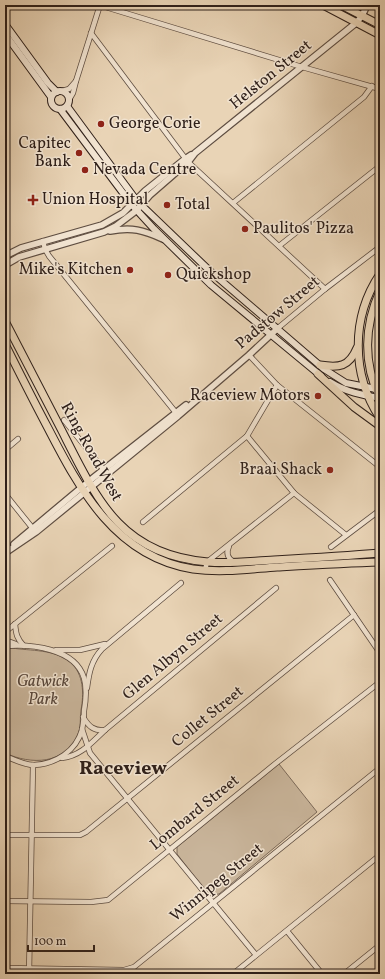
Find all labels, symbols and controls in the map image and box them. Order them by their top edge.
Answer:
street label: Helston Street [225,35,317,115]
place label: George Corie [109,113,201,135]
marker: George Corie [96,119,106,129]
place label: Capitec Bank [18,133,71,173]
marker: Capitec Bank [74,148,84,158]
place label: Nevada Centre [93,159,196,181]
marker: Nevada Centre [80,165,90,175]
place label: Union Hospital [42,189,148,211]
marker: Union Hospital [27,194,39,206]
place label: Total [175,194,210,216]
marker: Total [162,200,172,210]
place label: Paulitos' Pizza [253,218,354,240]
marker: Paulitos' Pizza [240,224,250,234]
place label: Mike's Kitchen [19,259,122,281]
place label: Quickshop [176,264,251,286]
marker: Mike's Kitchen [125,265,135,275]
marker: Quickshop [163,270,173,280]
street label: Padstow Street [231,271,325,355]
place label: Raceview Motors [190,385,310,407]
marker: Raceview Motors [313,391,323,401]
street label: Ring Road West [55,398,128,506]
place label: Braai Shack [240,459,322,481]
marker: Braai Shack [325,465,335,475]
street label: Glen Albyn Street [118,608,228,706]
park label: Gatwick Park [17,671,70,711]
street label: Collet Street [167,681,249,753]
district label: Raceview [79,755,167,783]
street label: Lombard Street [146,770,245,856]
street label: Winnipeg Street [166,838,269,928]
scale bar [28,927,94,953]
text: 100 m [34,934,67,950]

